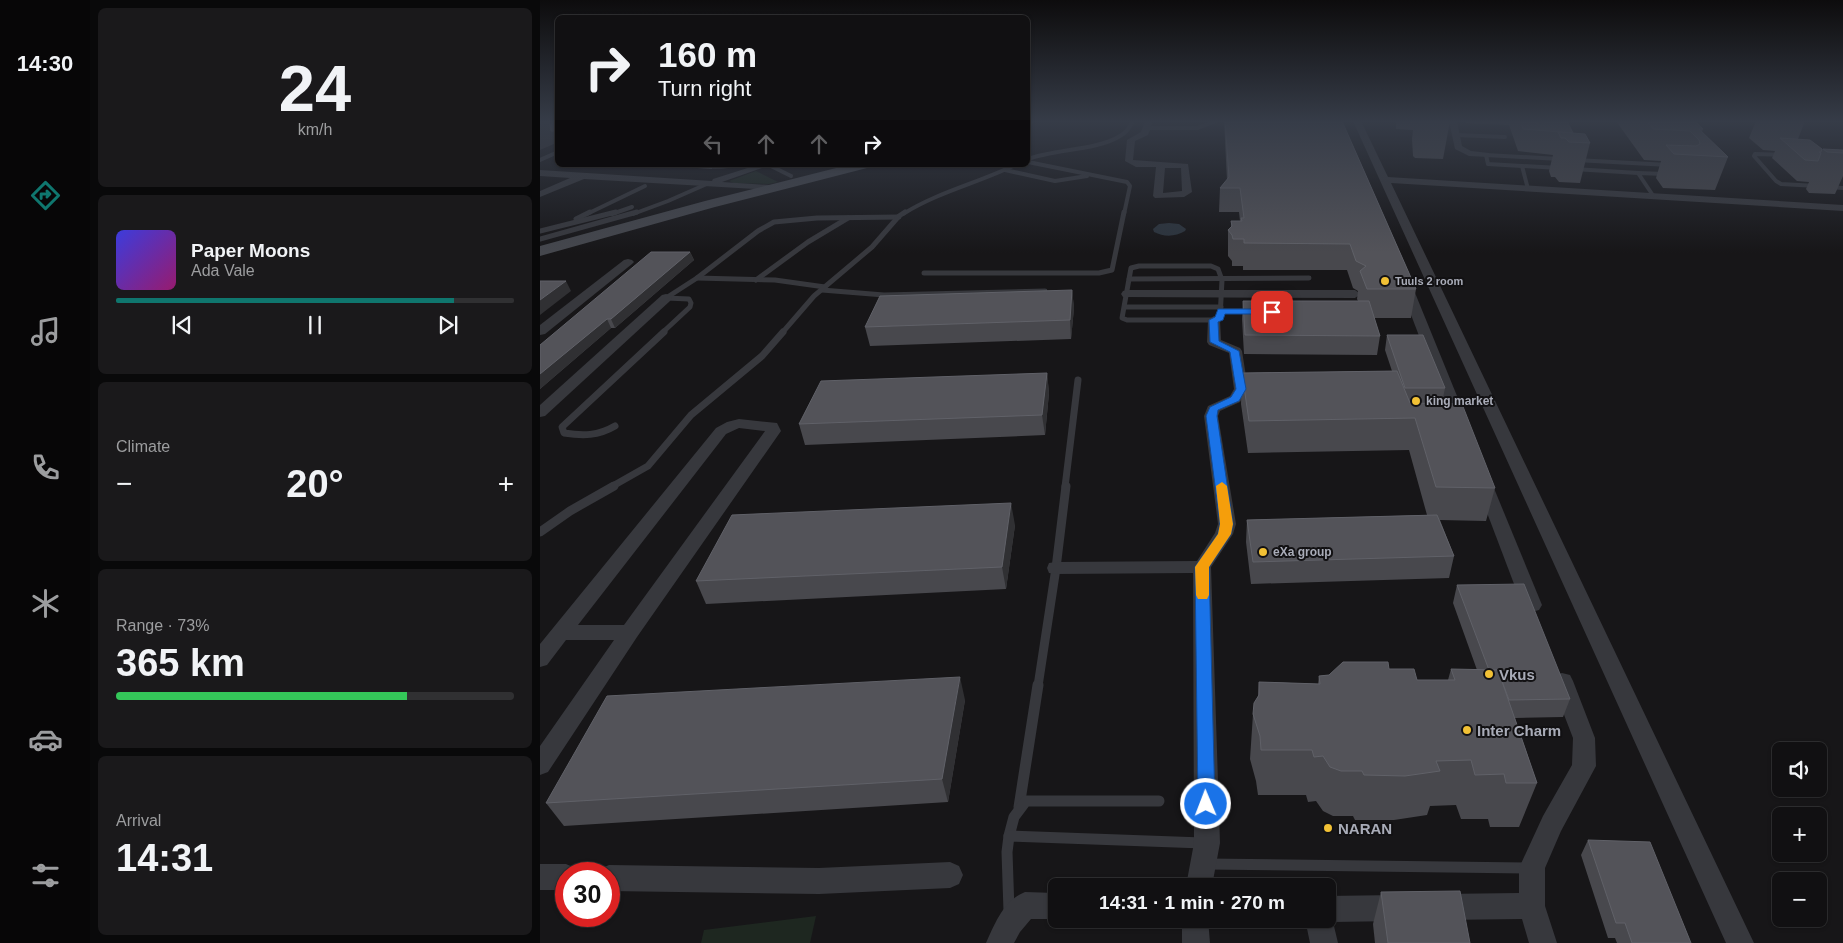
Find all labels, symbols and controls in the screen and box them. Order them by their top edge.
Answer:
icon: right [575,35,640,100]
text: 160 m [658,35,757,74]
text: 14:30 [17,51,73,76]
text: 24 [279,52,351,125]
text: Turn right [658,76,751,101]
text: km/h [298,121,332,138]
icon: left [699,130,727,158]
icon: ahead [752,130,780,158]
icon: ahead [805,130,833,158]
icon: right [858,130,886,158]
icon: directions [28,178,63,213]
text: Paper Moons [191,240,310,261]
text: Ada Vale [191,262,255,279]
marker: Tuuls 2 room [1379,275,1391,287]
place label: Tuuls 2 room [1395,275,1463,287]
pin [1251,291,1293,333]
icon: arrive [1258,298,1286,326]
icon: previous [168,311,196,339]
icon: pause [301,311,329,339]
icon: next [434,311,462,339]
icon: music [28,314,63,349]
place label: king market [1426,394,1493,408]
marker: king market [1410,395,1422,407]
text: Climate [116,438,170,455]
icon: phone [28,450,63,485]
text: 20° [286,463,344,505]
text: − [116,468,132,499]
text: + [498,468,514,499]
place label: eXa group [1273,545,1332,559]
marker: eXa group [1257,546,1269,558]
icon: climate [28,586,63,621]
text: Range · 73% [116,617,209,634]
text: 365 km [116,642,245,684]
place label: Vkus [1499,666,1535,683]
marker: Vkus [1483,668,1495,680]
icon: car [28,722,63,757]
place label: Inter Charm [1477,722,1561,739]
marker: Inter Charm [1461,724,1473,736]
map controls [1772,742,1827,927]
button: sound [1772,742,1827,797]
position arrow [1179,777,1231,829]
button: + [1772,807,1827,862]
text: Arrival [116,812,161,829]
place label: NARAN [1338,820,1392,837]
marker: NARAN [1322,822,1334,834]
text: 14:31 [116,837,213,879]
icon: filters [28,858,63,893]
speed limit sign: 30 [555,862,620,927]
button: − [1772,872,1827,927]
text: 14:31 · 1 min · 270 m [1099,892,1285,913]

